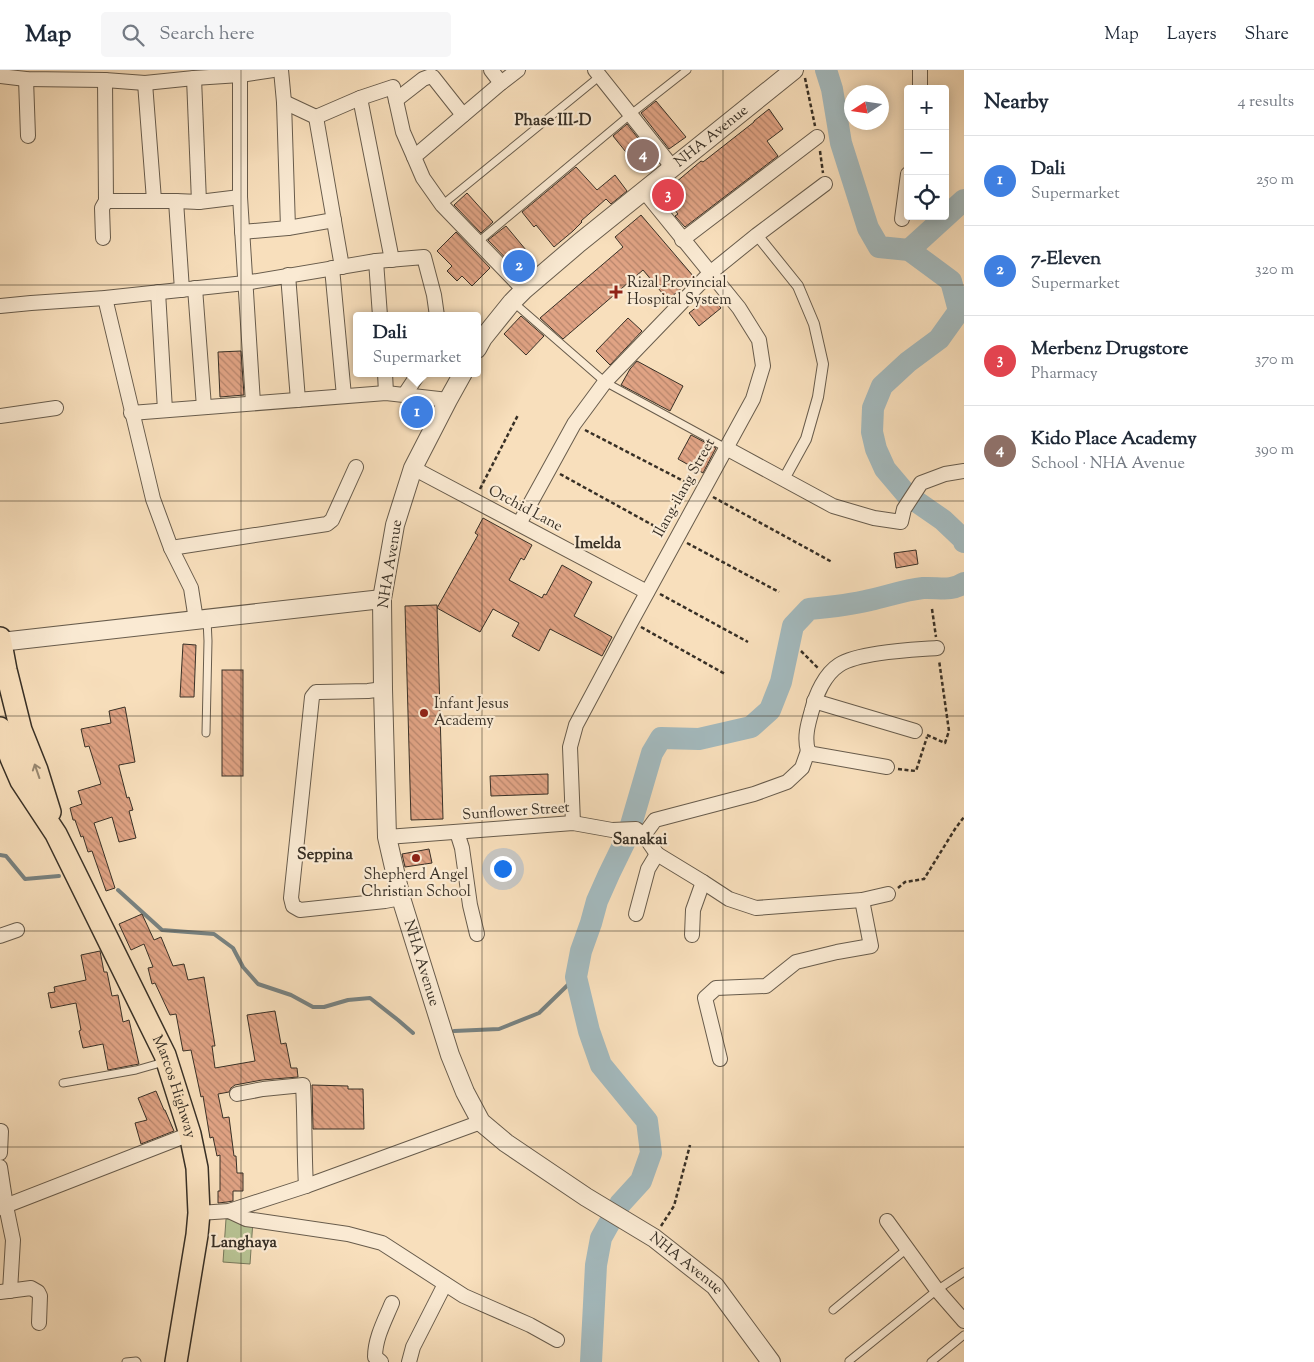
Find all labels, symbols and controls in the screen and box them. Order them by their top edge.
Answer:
search box [101,12,451,57]
text: Map [25,18,71,52]
icon: search [119,21,147,49]
text: Search here [159,21,255,48]
text: Map [1104,22,1139,48]
text: Layers [1167,22,1217,48]
text: Share [1245,22,1289,48]
north arrow [844,85,889,130]
map controls [904,85,949,220]
button: + [904,85,949,130]
text: Nearby [984,88,1049,118]
text: 4 results [1238,91,1294,114]
street label: NHA Avenue [670,100,753,173]
district label: Phase III-D [515,110,592,133]
button: − [904,130,949,175]
pin: 4 [627,136,659,174]
text: Dali [1031,156,1066,183]
text: 1 [997,169,1003,192]
text: 250 m [1256,169,1294,192]
button: locate [904,175,949,220]
pin: 3 [652,176,684,214]
text: Supermarket [1031,183,1120,206]
text: 7-Eleven [1031,246,1101,273]
pin: 2 [503,247,535,285]
text: 2 [996,259,1004,282]
text: 320 m [1255,259,1294,282]
place label: Rizal Provincial Hospital System [627,273,732,311]
text: Supermarket [1031,273,1120,296]
marker: Rizal Provincial Hospital System [609,285,623,299]
popup [353,312,481,377]
text: Dali [373,320,407,347]
text: Merbenz Drugstore [1031,336,1188,363]
text: Supermarket [373,347,461,370]
text: 3 [997,349,1003,372]
text: 370 m [1255,349,1294,372]
text: Pharmacy [1031,363,1098,386]
pin: 1 [401,393,433,431]
text: Kido Place Academy [1031,426,1197,453]
street label: Ilang-ilang Street [649,435,721,541]
text: 4 [996,439,1004,462]
text: 390 m [1255,439,1294,462]
text: School · NHA Avenue [1031,453,1185,476]
street label: Orchid Lane [484,481,566,537]
street label: NHA Avenue [374,518,408,610]
district label: Imelda [575,533,622,556]
place label: Infant Jesus Academy [434,694,509,732]
marker: Infant Jesus Academy [418,707,430,719]
one-way arrow [32,763,41,779]
street label: Sunflower Street [462,798,570,826]
district label: Sanakai [613,829,668,852]
district label: Seppina [297,844,354,867]
marker: Shepherd Angel Christian School [410,852,422,864]
your location [490,856,516,882]
place label: Shepherd Angel Christian School [361,865,471,903]
street label: NHA Avenue [398,917,445,1009]
street label: Marcos Highway [146,1032,201,1141]
street label: NHA Avenue [645,1228,728,1299]
district label: Langhaya [211,1232,278,1255]

